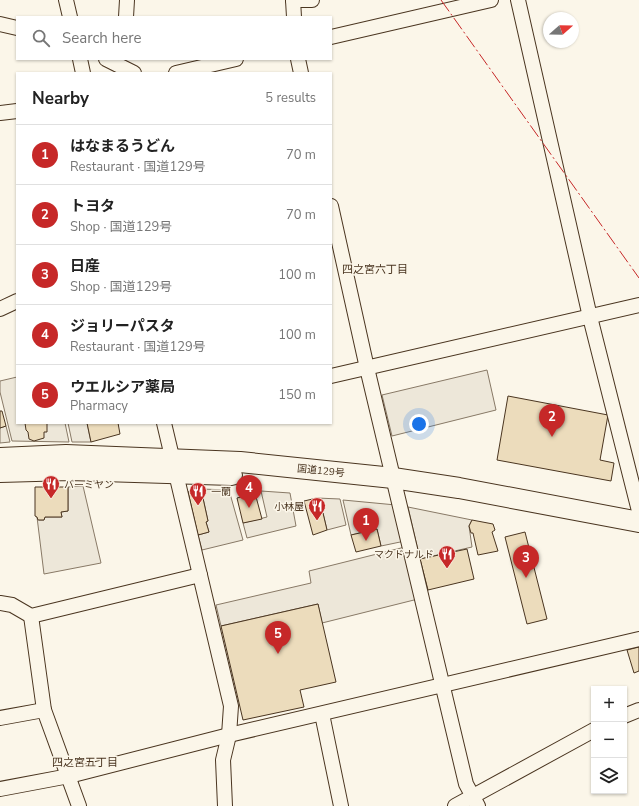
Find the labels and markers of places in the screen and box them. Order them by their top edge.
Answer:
pin: 2 [539,404,565,437]
restaurant icon: バーミヤン [41,474,61,499]
pin: 4 [236,475,262,508]
place label: バーミヤン [64,478,114,492]
restaurant icon: 一蘭 [188,481,208,506]
place label: 一蘭 [211,485,231,499]
restaurant icon: 小林屋 [307,496,327,521]
place label: 小林屋 [274,500,304,514]
pin: 1 [353,508,379,541]
restaurant icon: マクドナルド [437,544,457,569]
pin: 3 [513,545,539,578]
place label: マクドナルド [374,548,434,562]
pin: 5 [265,621,291,654]

